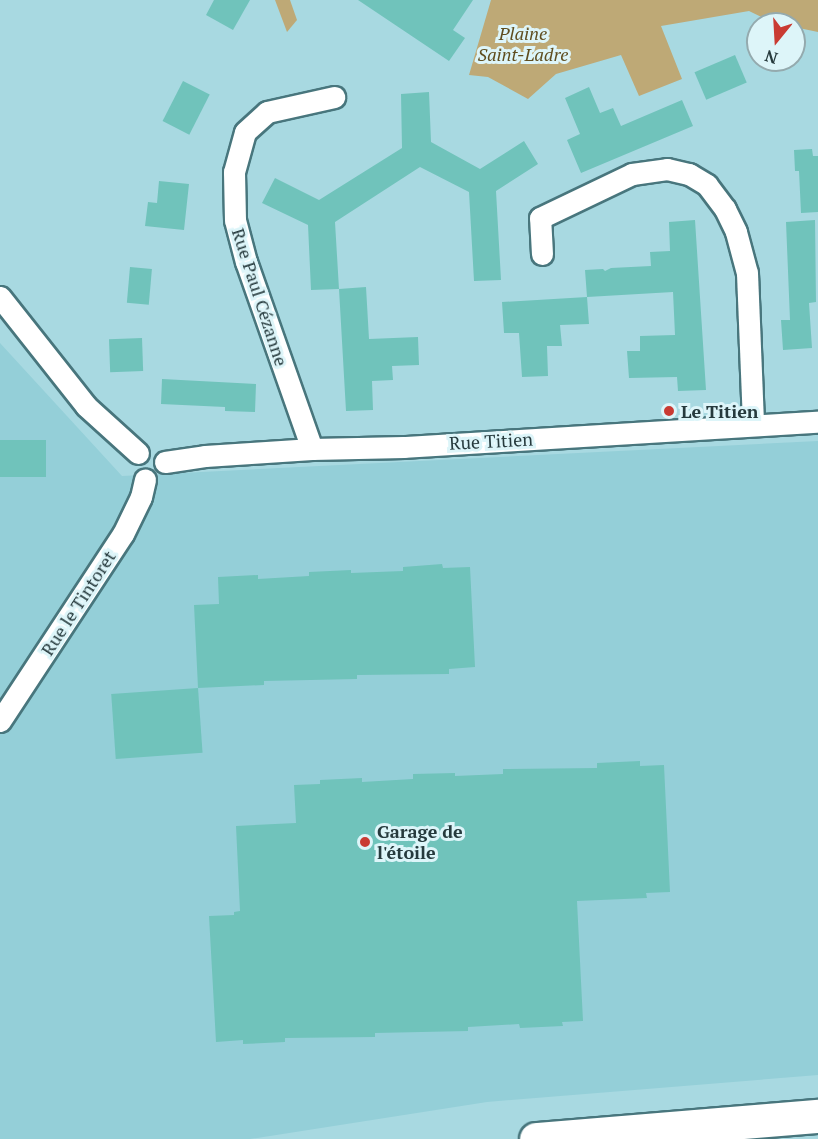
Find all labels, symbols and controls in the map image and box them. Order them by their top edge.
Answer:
north arrow [746,12,806,72]
park label: Plaine Saint-Ladre [477,23,569,66]
text: N [762,45,780,70]
street label: Rue Paul Cézanne [228,225,292,369]
place label: Le Titien [681,400,758,422]
marker: Le Titien [662,404,676,418]
street label: Rue Titien [449,428,533,454]
street label: Rue le Tintoret [36,547,120,659]
place label: Garage de l'étoile [377,821,463,864]
marker: Garage de l'étoile [358,835,372,849]

